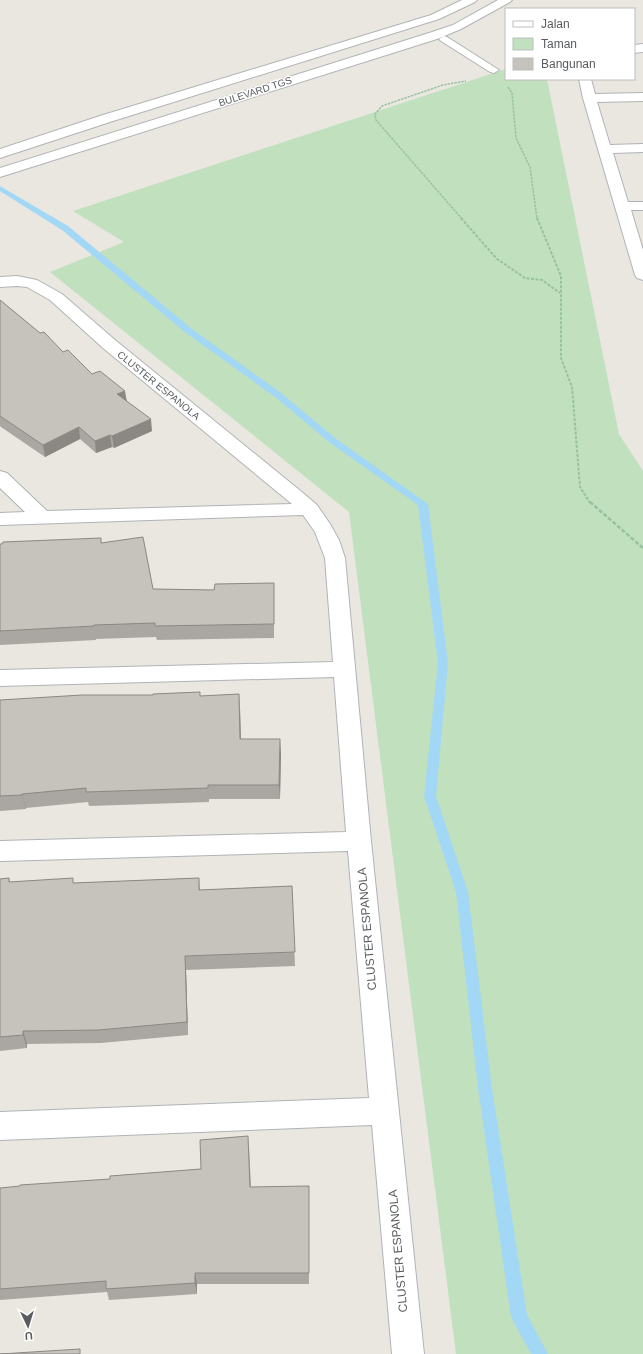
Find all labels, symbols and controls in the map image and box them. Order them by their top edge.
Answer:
legend [505,8,635,80]
text: Jalan [541,17,570,31]
text: Taman [541,37,577,51]
text: Bangunan [541,57,596,71]
street label: BULEVARD TGS [217,74,293,108]
street label: CLUSTER ESPANOLA [115,349,202,422]
street label: CLUSTER ESPANOLA [355,867,379,991]
street label: CLUSTER ESPANOLA [386,1189,410,1313]
north arrow [8,1306,48,1346]
text: U [24,1330,33,1342]

